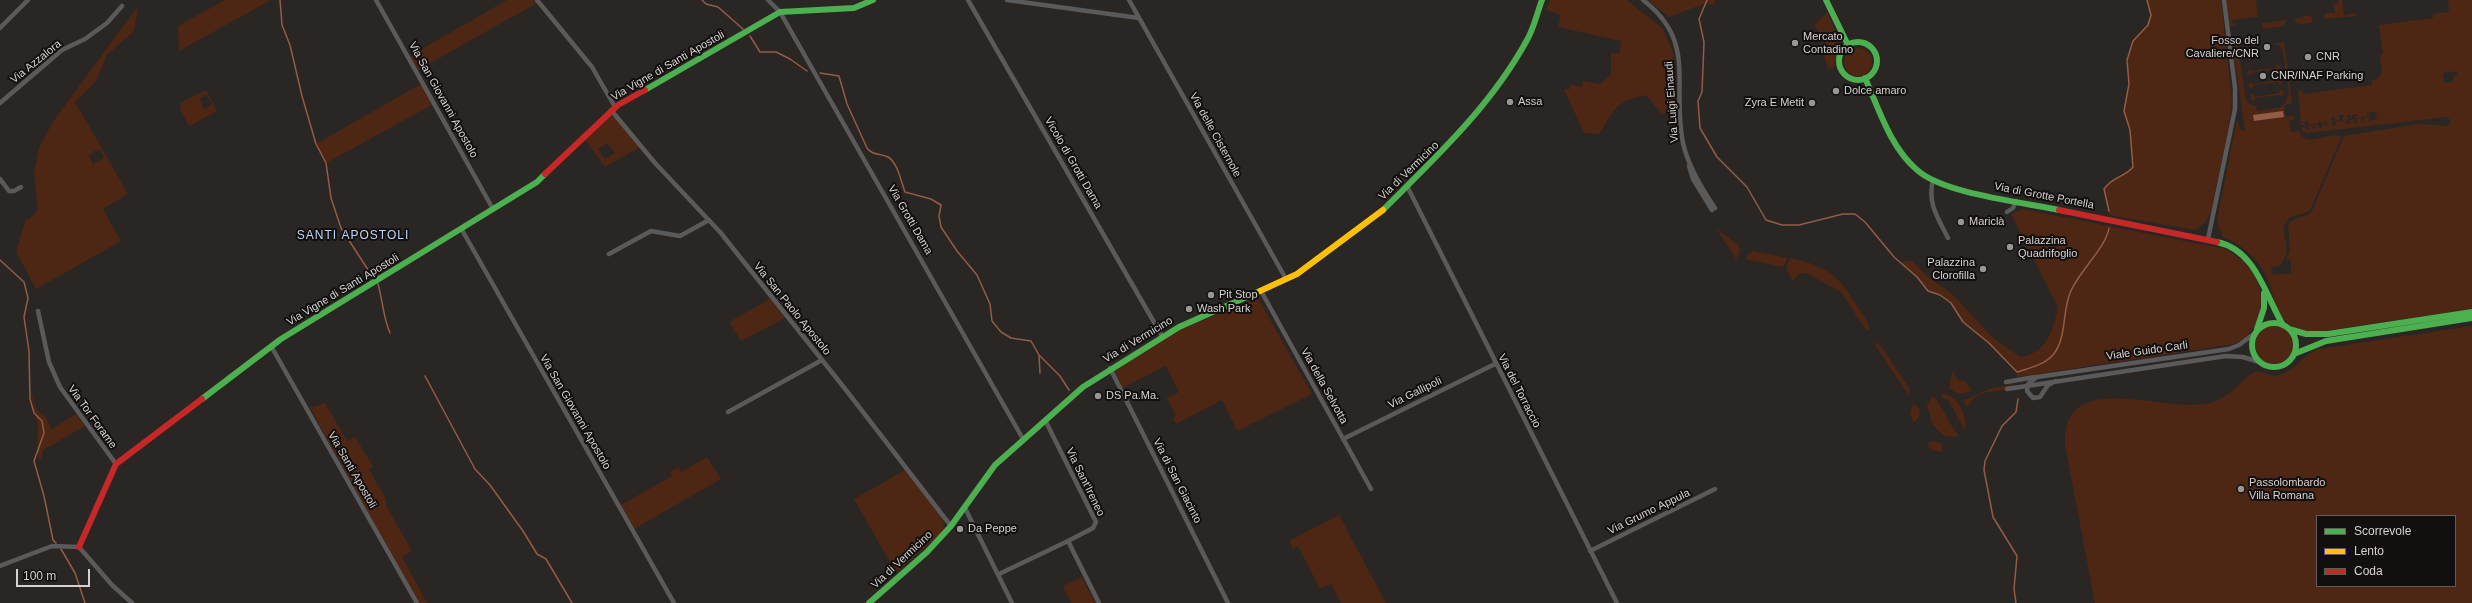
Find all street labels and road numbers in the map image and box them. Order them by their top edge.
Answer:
street label: Via Vigne di Santi Apostoli [609,28,727,104]
street label: Via Azzalora [8,38,64,86]
street label: Via San Giovanni Apostolo [406,40,480,160]
street label: Via Luigi Einaudi [1663,61,1681,143]
street label: Via delle Cisternole [1186,90,1244,180]
street label: Vicolo di Grotti Dama [1041,115,1105,211]
street label: Via di Vermicino [1376,139,1442,203]
street label: Via di Grotte Portella [1993,180,2095,212]
street label: Via Grotti Dama [885,183,935,257]
street label: Via Vigne di Santi Apostoli [284,251,402,329]
street label: Via San Paolo Apostolo [751,260,833,358]
street label: Via di Vermicino [1101,314,1175,366]
street label: Viale Guido Carli [2105,339,2189,363]
street label: Via della Selvotta [1298,346,1350,426]
street label: Via San Giovanni Apostolo [537,352,613,472]
street label: Via del Torraccio [1495,352,1543,430]
street label: Via Gallipoli [1386,374,1444,412]
street label: Via Tor Forame [65,383,119,451]
street label: Via Santi Apostoli [325,429,379,511]
street label: Via di San Giacinto [1150,436,1204,526]
street label: Via Sant'Ireneo [1063,446,1107,518]
street label: Via Grumo Appula [1606,486,1692,538]
street label: Via di Vermicino [869,528,935,592]

